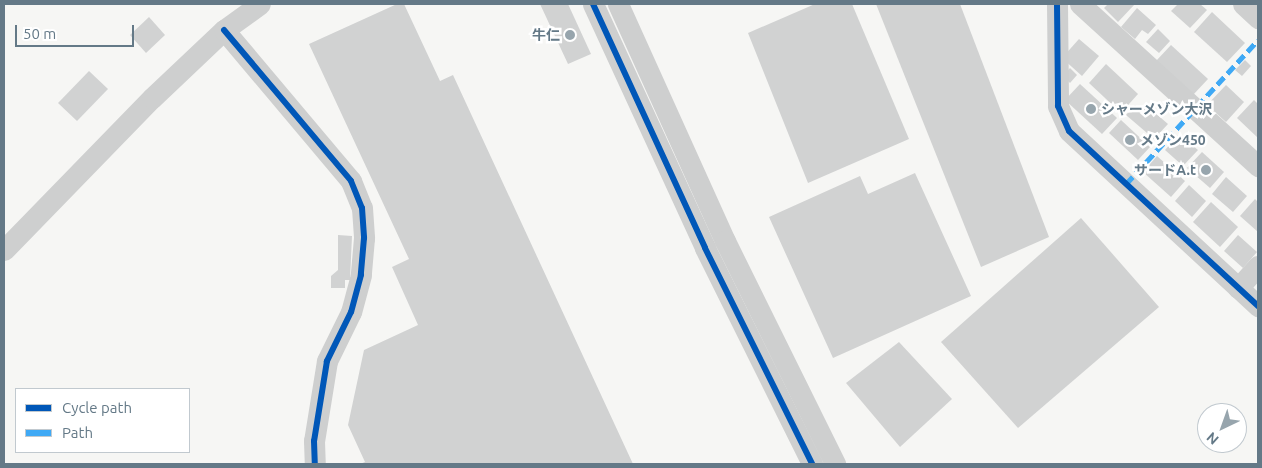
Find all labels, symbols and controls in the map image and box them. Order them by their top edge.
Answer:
scale bar [18,15,136,47]
text: 50 m [23,25,56,42]
place label: 牛仁 [532,27,560,43]
marker: 牛仁 [564,29,576,41]
place label: シャーメゾン大沢 [1101,101,1213,117]
marker: シャーメゾン大沢 [1085,103,1097,115]
place label: メゾン450 [1140,132,1206,148]
marker: メゾン450 [1124,134,1136,146]
place label: サードA.t [1134,162,1196,178]
marker: サードA.t [1200,164,1212,176]
legend [15,388,190,453]
text: Cycle path [62,399,132,416]
north arrow [1197,403,1247,453]
text: Path [62,424,93,441]
text: N [1203,429,1222,448]

